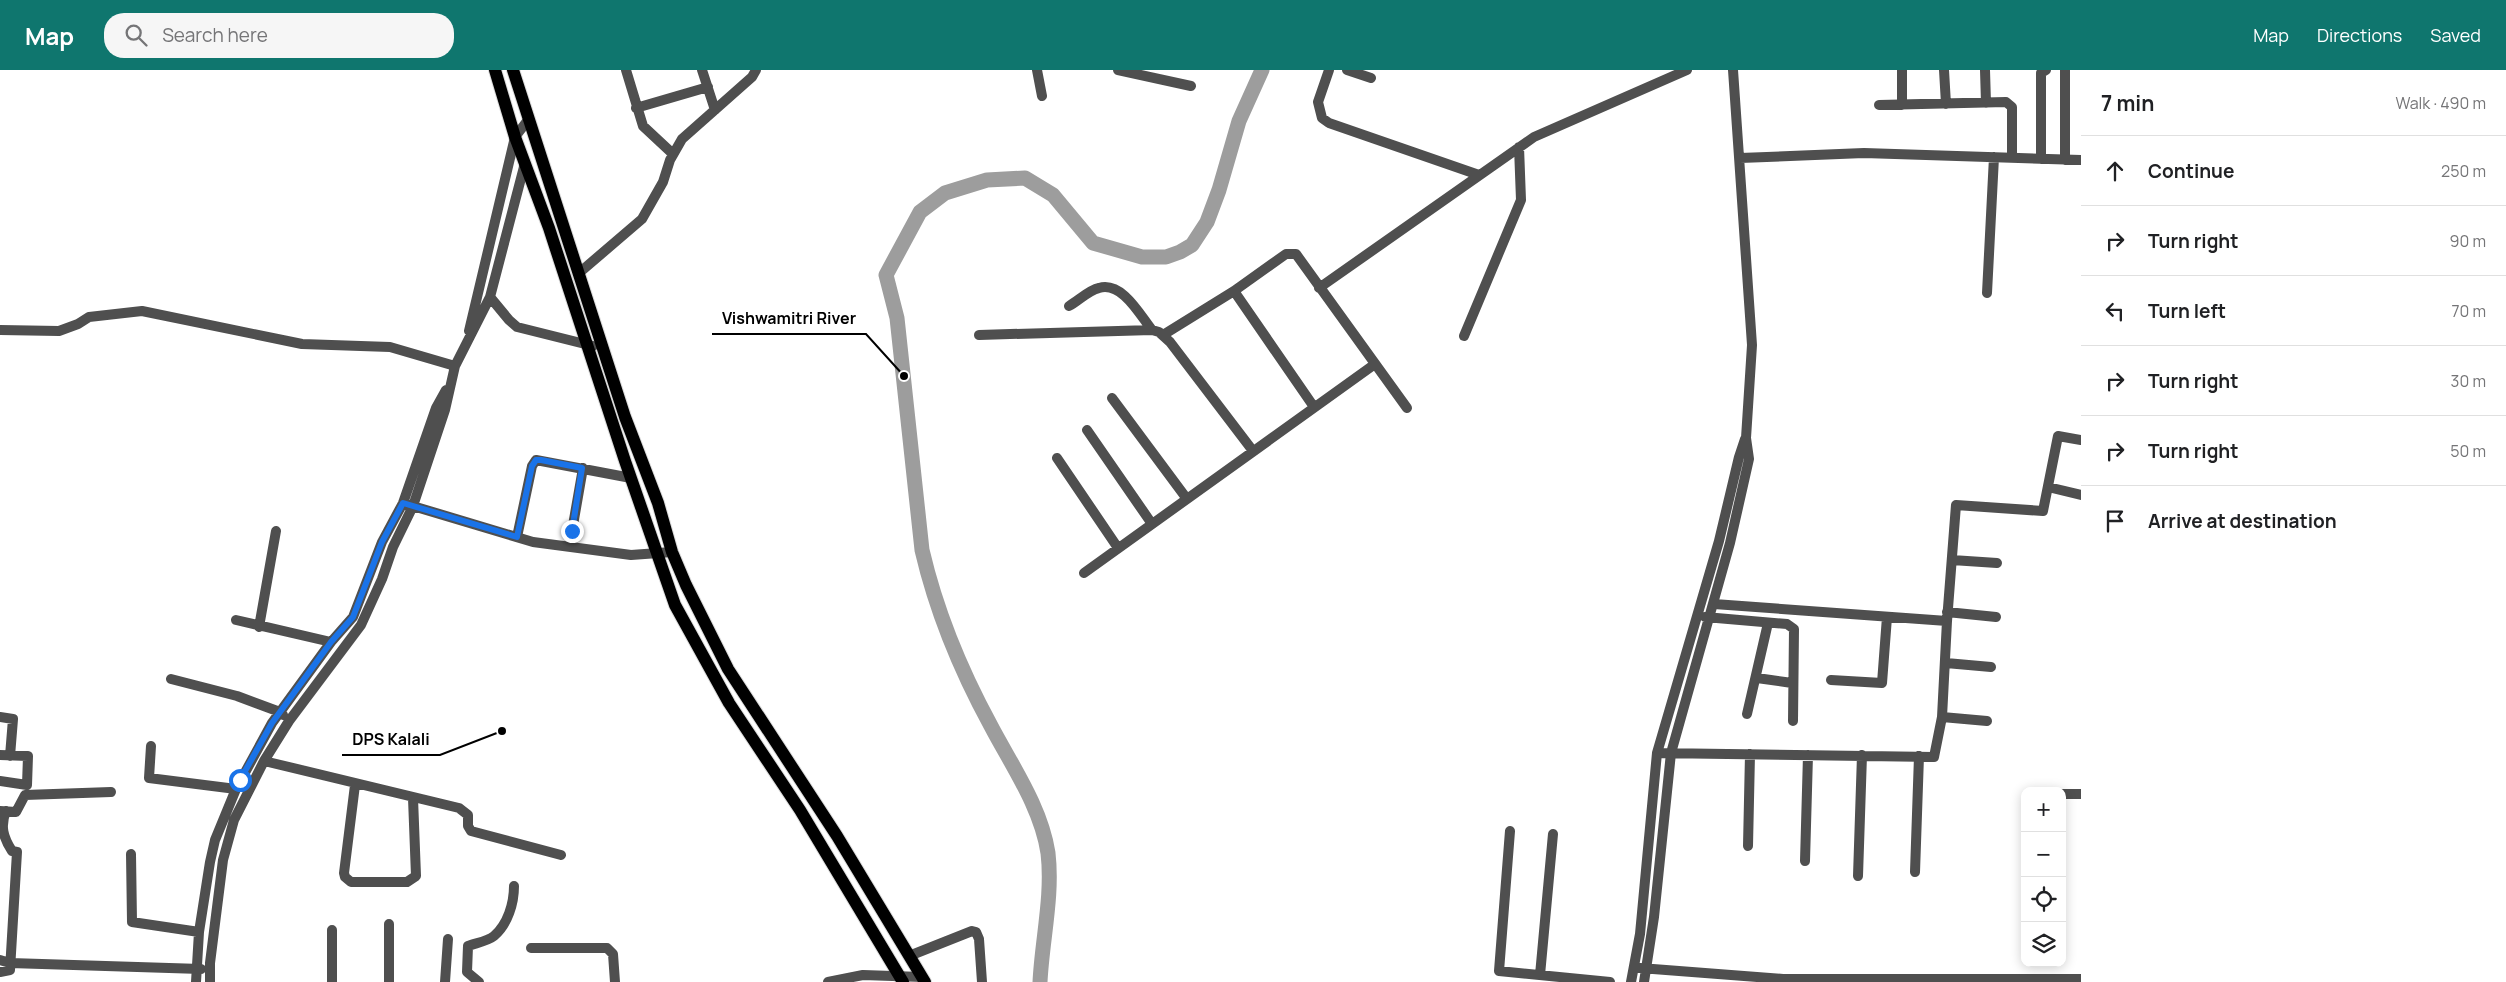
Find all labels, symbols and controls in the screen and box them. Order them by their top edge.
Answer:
search box [104,13,454,58]
text: Map [25,19,74,52]
icon: search [122,21,150,49]
text: Search here [162,22,268,48]
text: Map [2253,23,2289,47]
text: Directions [2317,23,2402,47]
text: Saved [2430,23,2481,47]
text: 7 min [2101,89,2154,117]
text: Walk · 490 m [2395,92,2486,114]
icon: ahead [2101,157,2129,185]
text: Continue [2148,158,2234,184]
text: 250 m [2441,160,2486,182]
icon: right [2101,227,2129,255]
text: Turn right [2148,228,2238,254]
text: 90 m [2450,230,2486,252]
icon: left [2101,297,2129,325]
text: Turn left [2148,298,2226,324]
text: 70 m [2451,300,2486,322]
callout: Vishwamitri River [712,303,866,334]
text: Vishwamitri River [722,307,856,329]
icon: right [2101,367,2129,395]
text: Turn right [2148,368,2238,394]
text: 30 m [2451,370,2486,392]
icon: right [2101,437,2129,465]
text: Turn right [2148,438,2238,464]
text: 50 m [2450,440,2486,462]
icon: arrive [2101,507,2129,535]
text: Arrive at destination [2148,508,2337,534]
route end [561,520,584,543]
callout: DPS Kalali [342,724,440,755]
text: DPS Kalali [352,728,430,750]
route start [229,769,252,792]
map controls [2021,787,2066,967]
button: + [2021,787,2066,832]
button: − [2021,832,2066,877]
button: locate [2021,877,2066,922]
button: layers [2021,922,2066,967]

